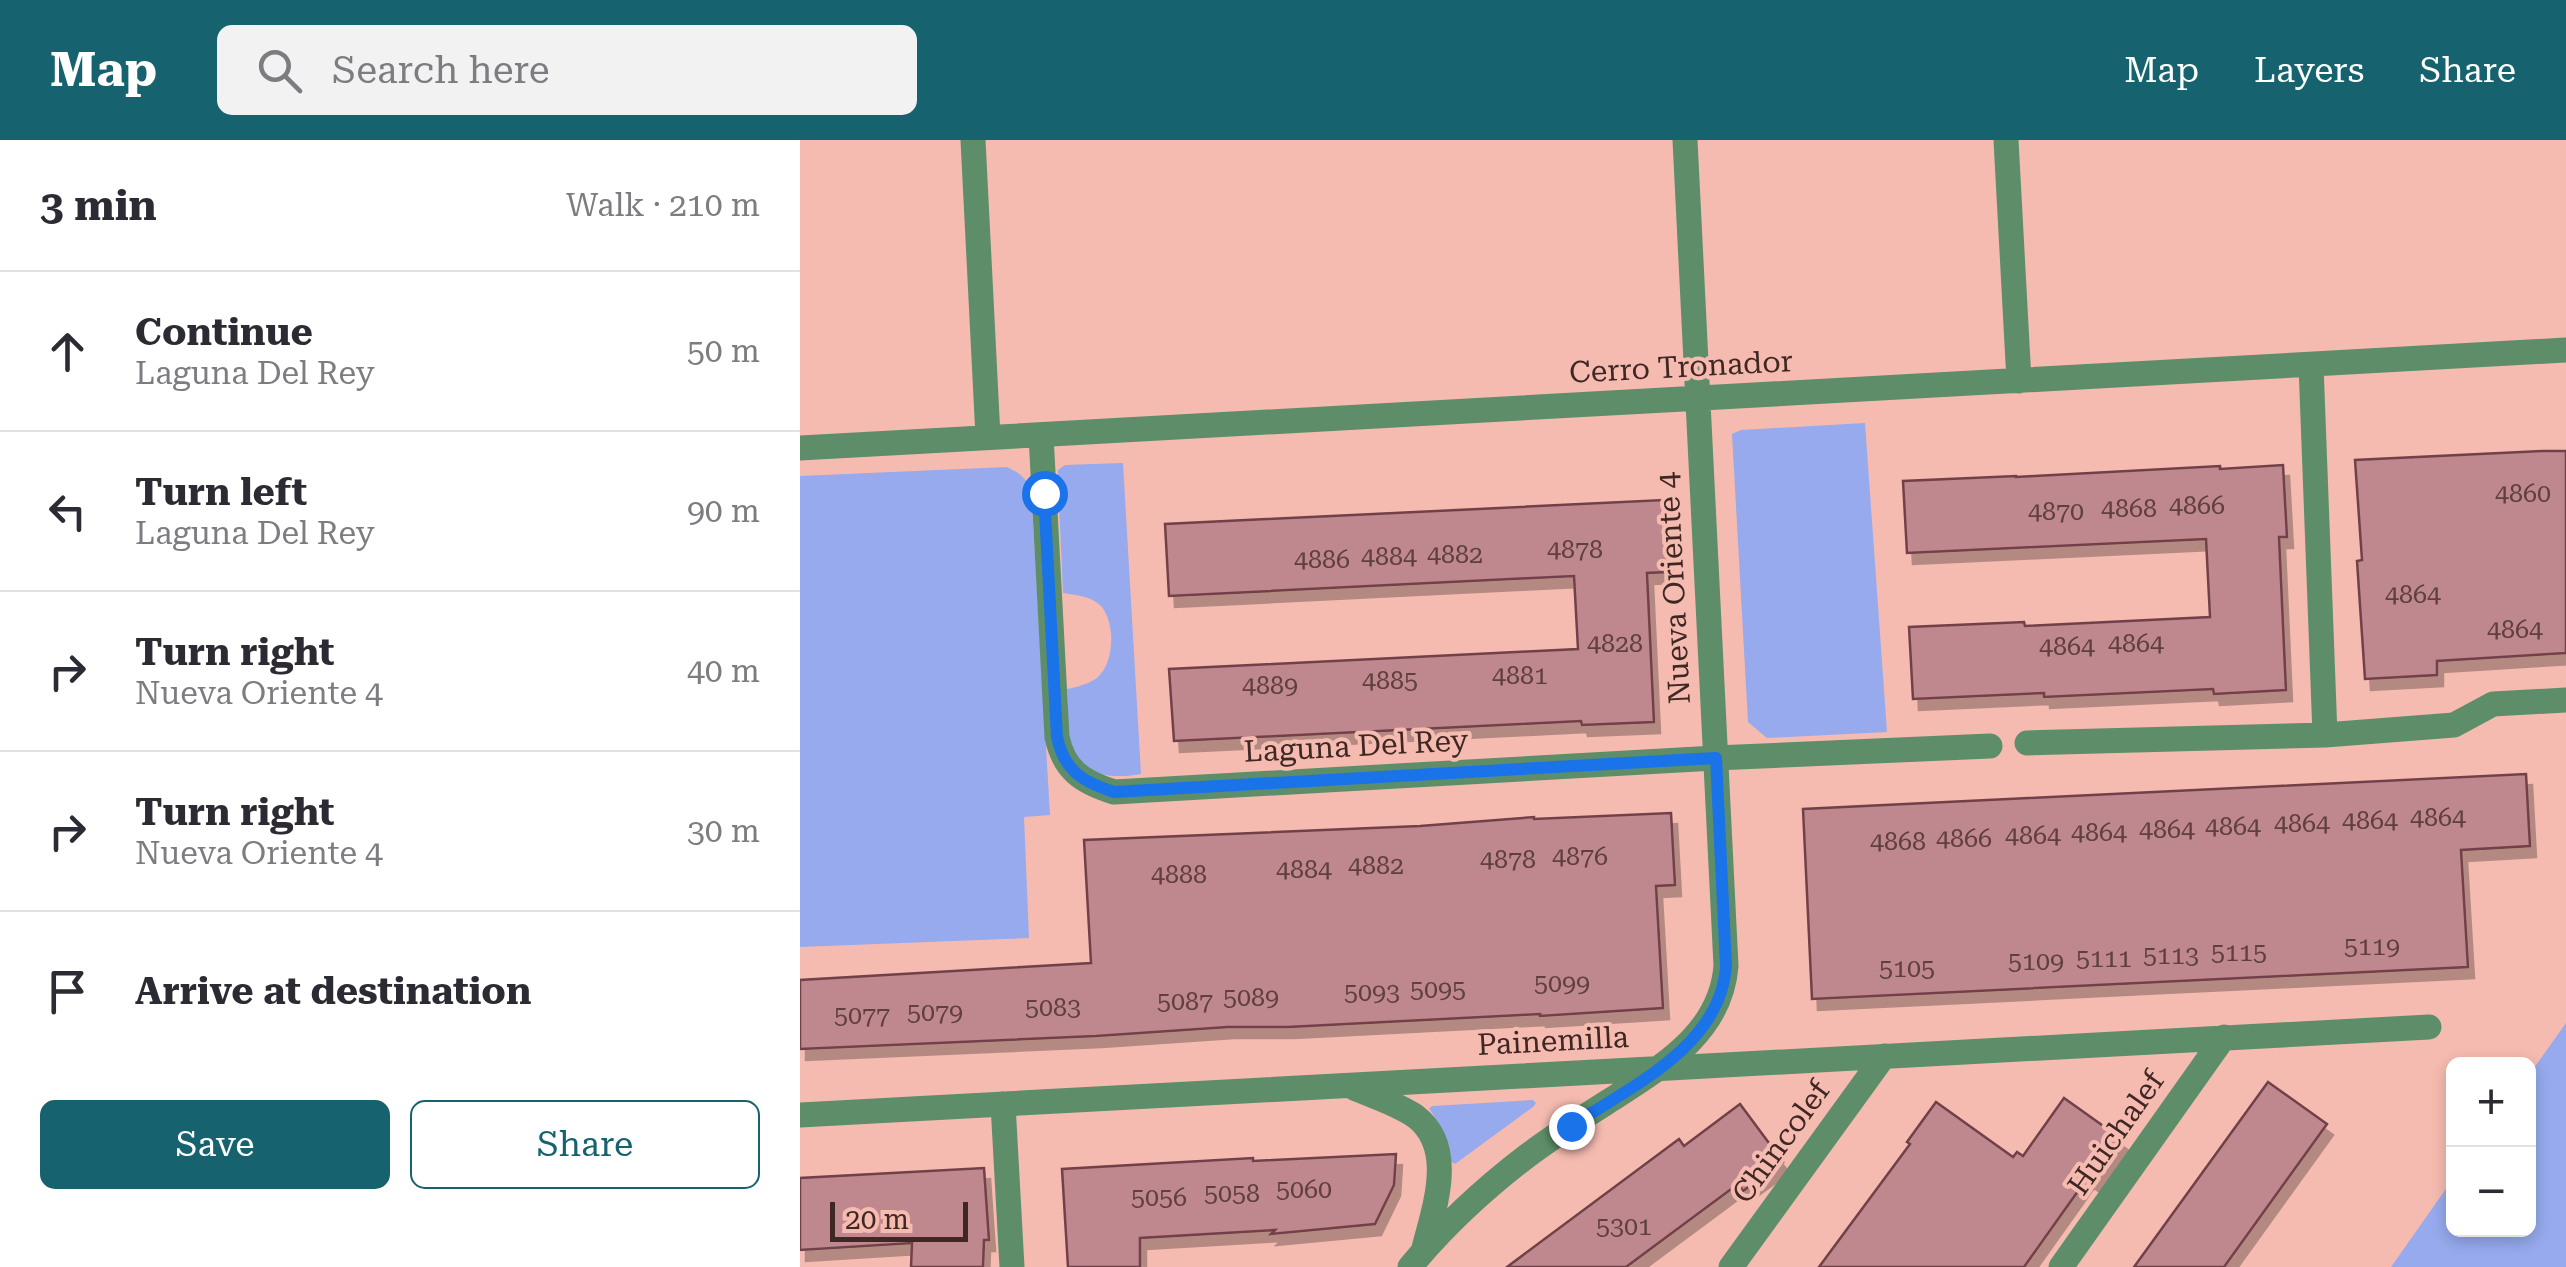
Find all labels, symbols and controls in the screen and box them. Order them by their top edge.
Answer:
search box [217,25,917,115]
text: Map [50,42,157,98]
icon: search [252,43,307,98]
text: Search here [332,48,550,92]
text: Map [2124,50,2199,91]
text: Layers [2254,50,2364,91]
text: Share [2419,50,2516,91]
text: 3 min [40,181,157,230]
text: Walk · 210 m [566,186,760,224]
text: Continue [135,310,313,354]
icon: ahead [40,324,95,379]
text: 50 m [687,332,760,370]
street label: Cerro Tronador [1568,343,1794,390]
text: Laguna Del Rey [135,354,375,392]
text: Turn left [135,470,307,514]
route start [1022,471,1068,517]
street label: Nueva Oriente 4 [1650,471,1697,705]
house number: 4860 [2495,479,2551,508]
icon: left [40,484,95,539]
house number: 4866 [2169,491,2225,520]
text: 90 m [687,492,760,530]
house number: 4868 [2101,494,2157,523]
house number: 4870 [2028,497,2084,526]
text: Laguna Del Rey [135,514,375,552]
house number: 4878 [1547,535,1603,564]
house number: 4882 [1427,540,1483,569]
house number: 4884 [1361,542,1417,571]
house number: 4886 [1294,545,1350,574]
house number: 4864 [2385,580,2441,609]
house number: 4864 [2487,615,2543,644]
house number: 4828 [1587,629,1643,658]
house number: 4864 [2108,629,2164,658]
text: Turn right [135,630,334,674]
house number: 4864 [2039,632,2095,661]
icon: right [40,644,95,699]
text: 40 m [687,652,760,690]
house number: 4881 [1492,661,1548,690]
house number: 4885 [1362,666,1418,695]
house number: 4889 [1242,671,1298,700]
text: Nueva Oriente 4 [135,674,383,712]
street label: Laguna Del Rey [1243,722,1469,769]
text: Turn right [135,790,334,834]
house number: 4864 [2410,803,2466,832]
icon: right [40,804,95,859]
house number: 4864 [2342,806,2398,835]
house number: 4864 [2274,809,2330,838]
text: 30 m [687,812,760,850]
house number: 4864 [2205,812,2261,841]
house number: 4864 [2139,815,2195,844]
house number: 4864 [2071,818,2127,847]
house number: 4864 [2005,821,2061,850]
house number: 4866 [1936,824,1992,853]
house number: 4868 [1870,827,1926,856]
text: Nueva Oriente 4 [135,834,383,872]
house number: 4876 [1552,842,1608,871]
house number: 4878 [1480,845,1536,874]
house number: 4882 [1348,851,1404,880]
house number: 4884 [1276,855,1332,884]
house number: 4888 [1151,860,1207,889]
house number: 5119 [2344,932,2400,961]
house number: 5115 [2211,938,2267,967]
house number: 5113 [2143,941,2199,970]
house number: 5111 [2076,944,2132,973]
house number: 5109 [2008,947,2064,976]
house number: 5105 [1879,954,1935,983]
icon: arrive [40,964,95,1019]
text: Arrive at destination [135,969,531,1013]
house number: 5099 [1534,969,1590,998]
house number: 5095 [1410,975,1466,1004]
house number: 5093 [1344,978,1400,1007]
house number: 5089 [1223,983,1279,1012]
house number: 5087 [1157,987,1213,1016]
house number: 5083 [1025,993,1081,1022]
house number: 5079 [907,998,963,1027]
house number: 5077 [834,1001,890,1030]
street label: Painemilla [1476,1019,1630,1062]
map controls [2446,1057,2536,1237]
button: + [2446,1057,2536,1147]
street label: Huichalef [2060,1063,2172,1201]
street label: Chincolef [1725,1073,1837,1210]
button: Save [40,1100,390,1189]
button: Share [410,1100,760,1189]
route end [1549,1104,1595,1150]
button: − [2446,1147,2536,1237]
house number: 5060 [1276,1175,1332,1204]
house number: 5058 [1204,1179,1260,1208]
house number: 5056 [1131,1183,1187,1212]
scale bar [830,1197,968,1242]
text: 20 m [845,1203,909,1236]
house number: 5301 [1596,1212,1652,1241]

